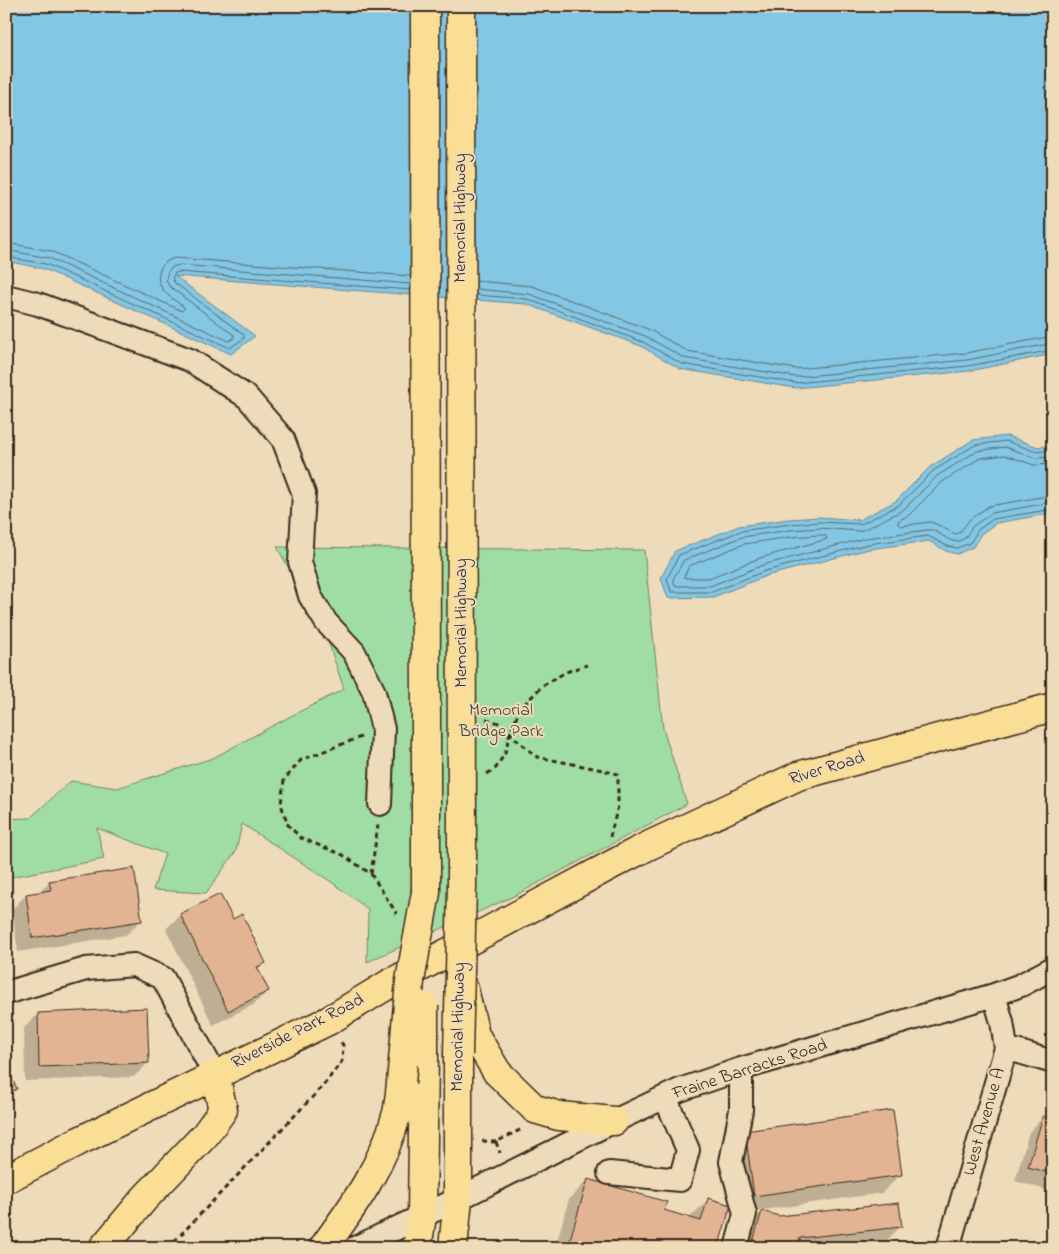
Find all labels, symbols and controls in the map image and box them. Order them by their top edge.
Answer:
street label: Memorial Highway [448,153,475,283]
street label: Memorial Highway [449,558,476,688]
park label: Memorial Bridge Park [458,698,543,746]
street label: River Road [786,745,868,793]
street label: Memorial Highway [445,962,474,1092]
street label: Riverside Park Road [227,987,369,1077]
street label: Fraine Barracks Road [668,1033,831,1108]
street label: West Avenue A [957,1065,1013,1179]

